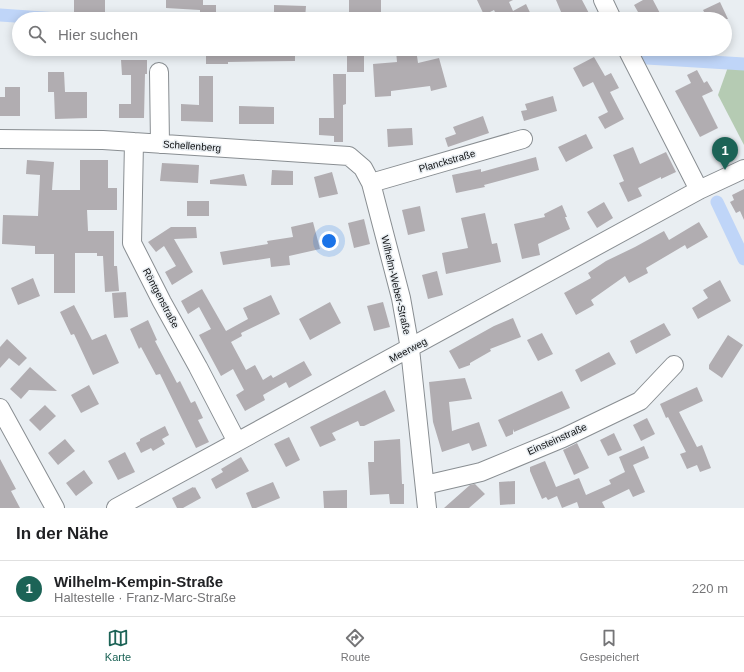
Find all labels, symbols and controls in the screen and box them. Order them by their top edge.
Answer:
search box [12,12,732,56]
icon: search [26,23,48,45]
text: Hier suchen [58,26,138,43]
pin: 1 [712,137,738,170]
street label: Schellenberg [162,138,222,154]
street label: Planckstraße [417,148,477,174]
your location [319,231,339,251]
street label: Wilhelm-Weber-Straße [379,234,413,336]
street label: Röntgenstraße [141,266,182,330]
street label: Meerweg [387,335,429,365]
street label: Einsteinstraße [526,421,589,457]
text: In der Nähe [16,524,109,543]
text: Wilhelm-Kempin-Straße [54,573,223,590]
text: 1 [25,581,33,596]
text: 220 m [692,581,728,596]
text: Haltestelle · Franz-Marc-Straße [54,590,236,605]
tab: Karte [105,627,131,663]
tab: Route [341,627,370,663]
tab: Gespeichert [580,627,639,663]

